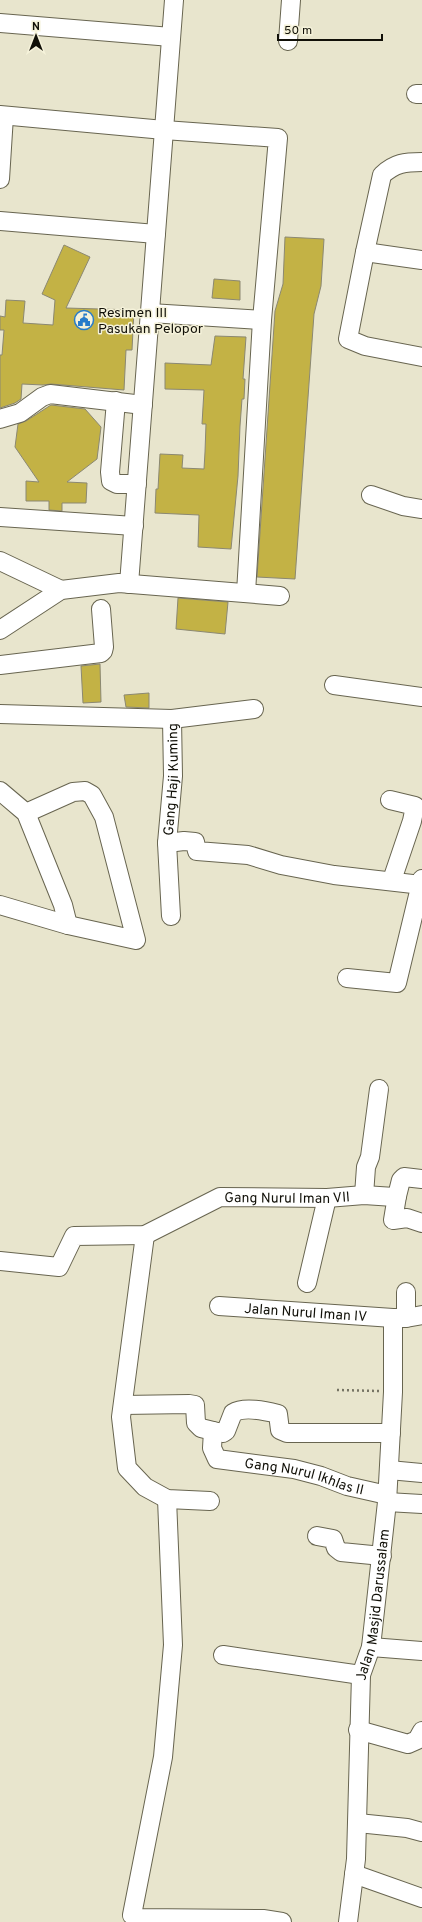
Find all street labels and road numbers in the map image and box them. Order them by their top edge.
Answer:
street label: Gang Haji Kuming [161,723,183,836]
street label: Gang Nurul Iman VII [224,1189,351,1208]
street label: Jalan Nurul Iman IV [244,1301,368,1326]
street label: Gang Nurul Ikhlas II [243,1456,365,1500]
street label: Jalan Masjid Darussalam [354,1528,394,1681]

